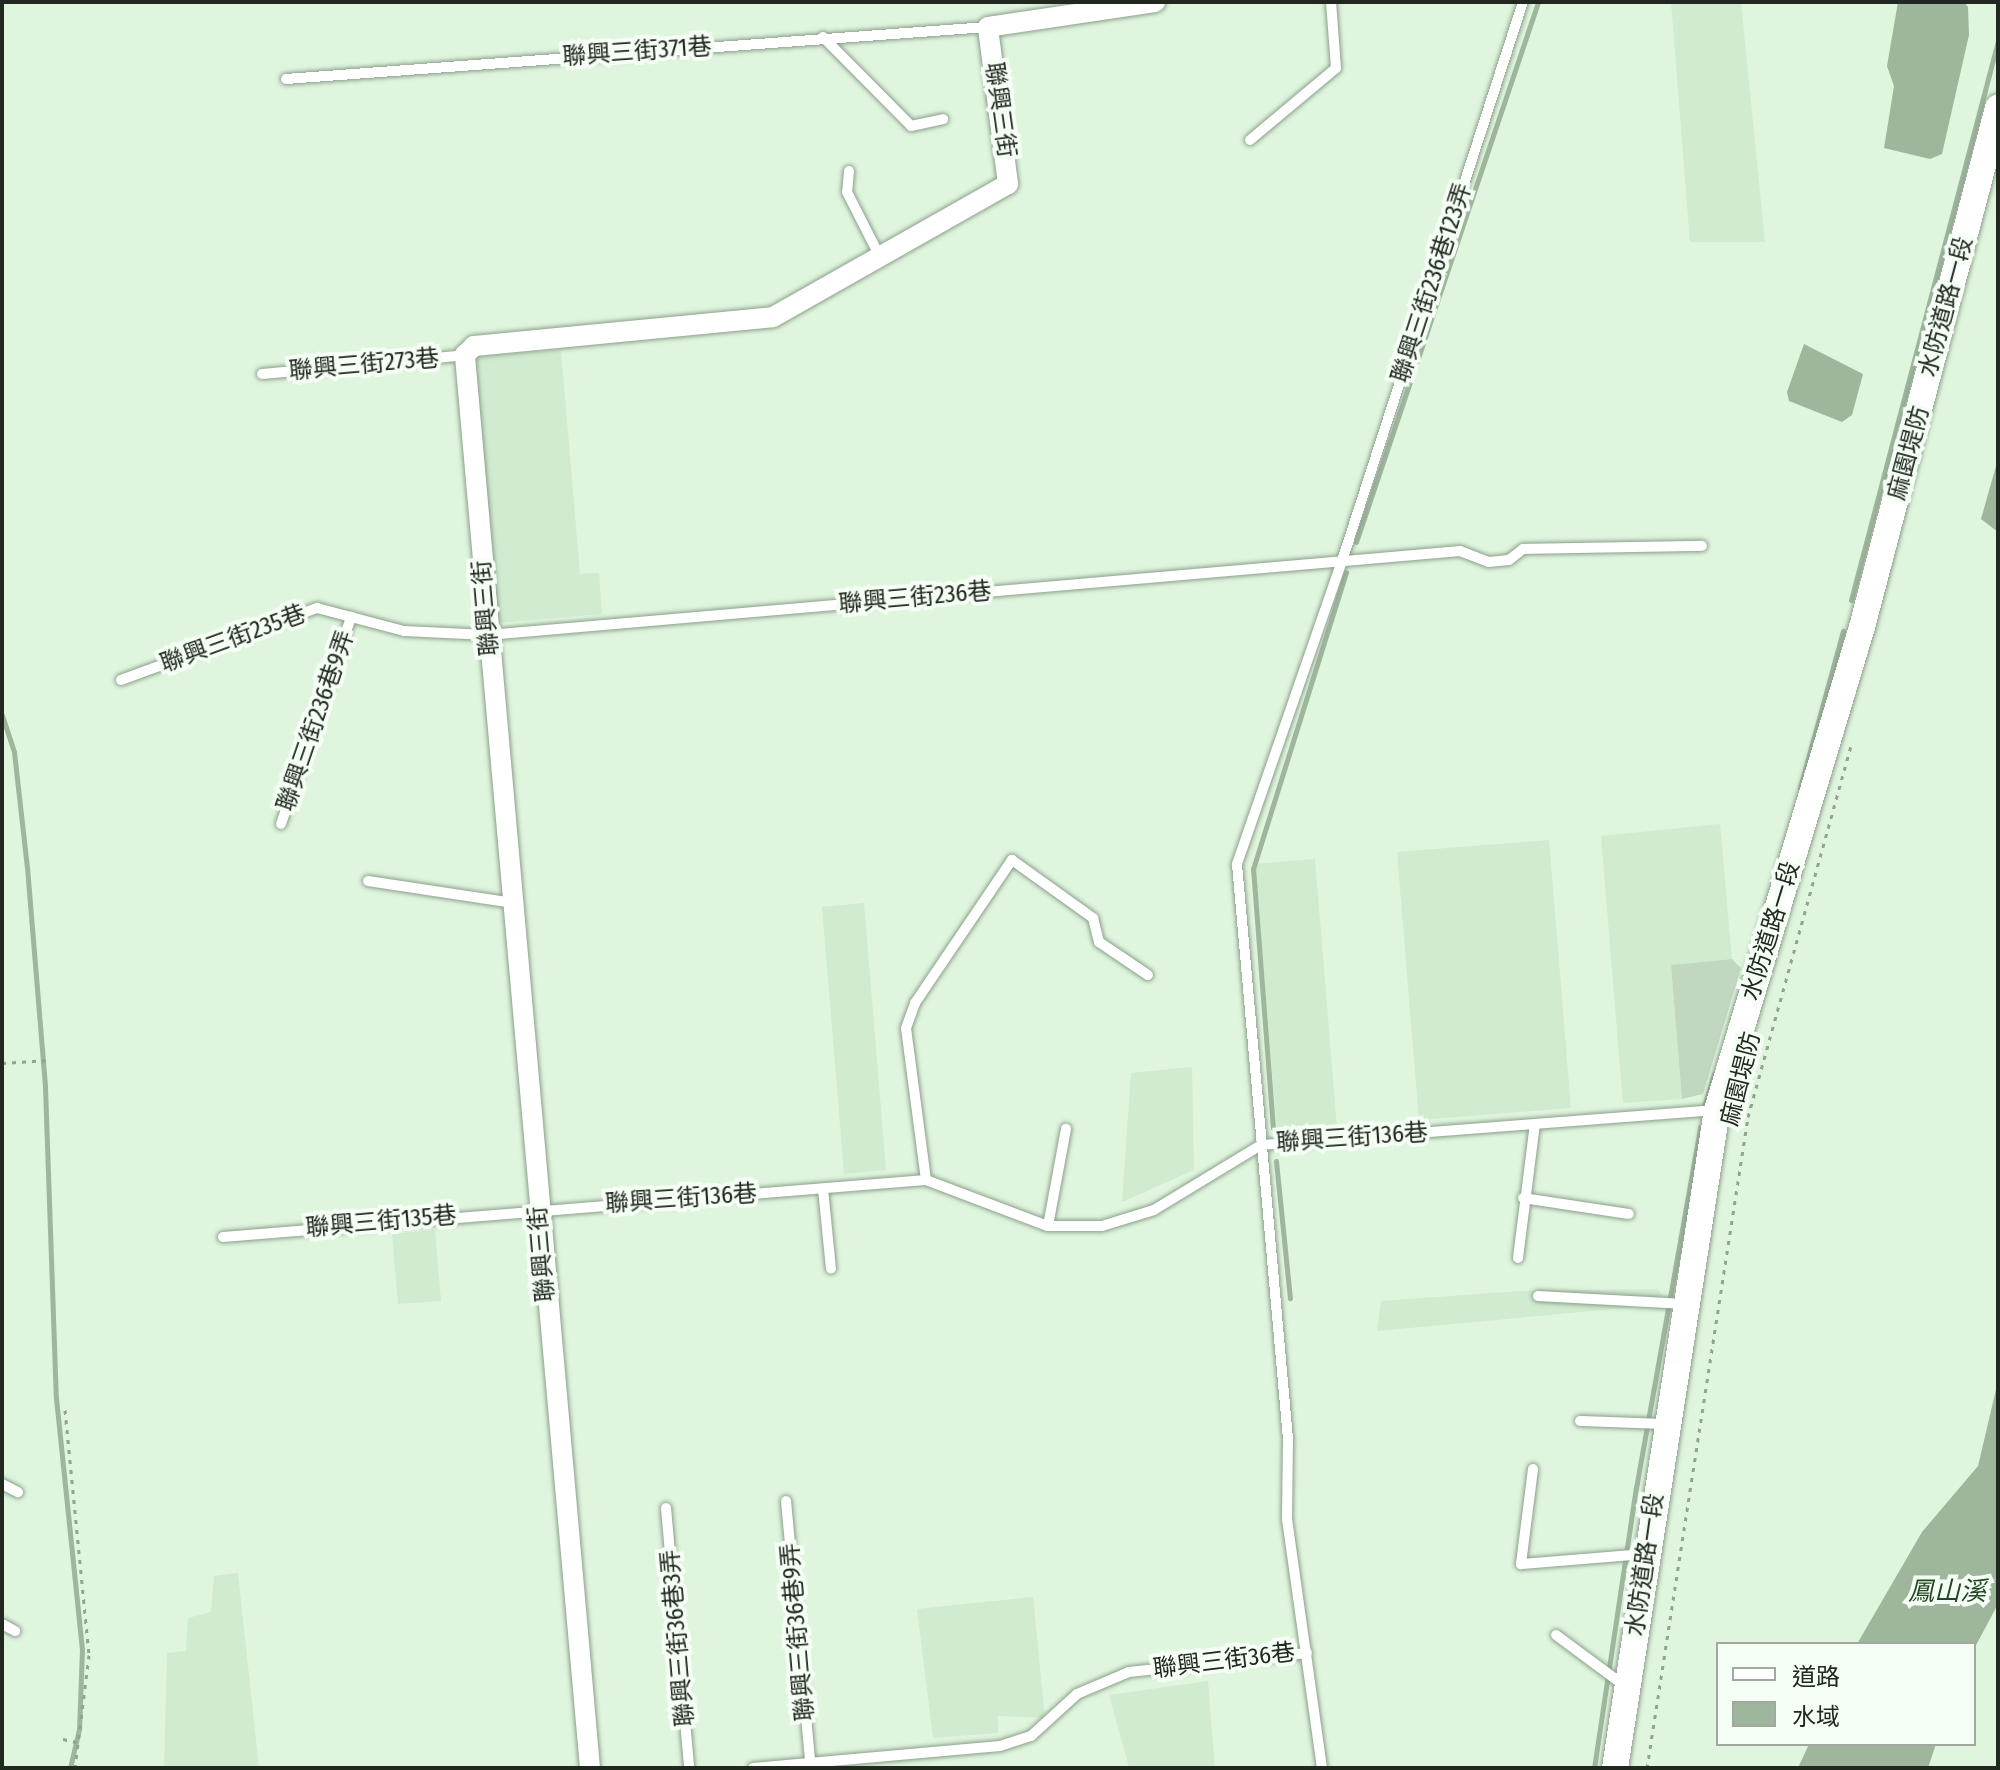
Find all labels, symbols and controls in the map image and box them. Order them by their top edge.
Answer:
street label: 聯興三街371巷 [561,32,713,72]
street label: 聯興三街 [979,60,1021,160]
street label: 聯興三街236巷123弄 [1386,180,1478,386]
street label: 水防道路一段 [1913,234,1979,380]
street label: 聯興三街273巷 [288,344,440,386]
street label: 麻園堤防 [1883,403,1935,503]
street label: 聯興三街 [467,559,505,657]
street label: 聯興三街236巷 [837,577,993,619]
street label: 聯興三街235巷 [156,599,310,679]
street label: 聯興三街236巷9弄 [272,627,360,815]
street label: 水防道路一段 [1736,858,1806,1004]
street label: 麻園堤防 [1715,1029,1767,1129]
street label: 聯興三街136巷 [1275,1118,1429,1158]
street label: 聯興三街136巷 [604,1179,758,1219]
street label: 聯興三街135巷 [304,1201,458,1243]
street label: 聯興三街 [523,1205,561,1303]
street label: 水防道路一段 [1621,1492,1669,1638]
street label: 聯興三街36巷9弄 [776,1542,820,1722]
street label: 聯興三街36巷3弄 [656,1548,700,1728]
water label: 鳳山溪 [1908,1576,1986,1608]
street label: 聯興三街36巷 [1151,1638,1297,1684]
legend [1716,1642,1976,1746]
text: 道路 [1792,1663,1840,1691]
text: 水域 [1792,1703,1840,1731]

